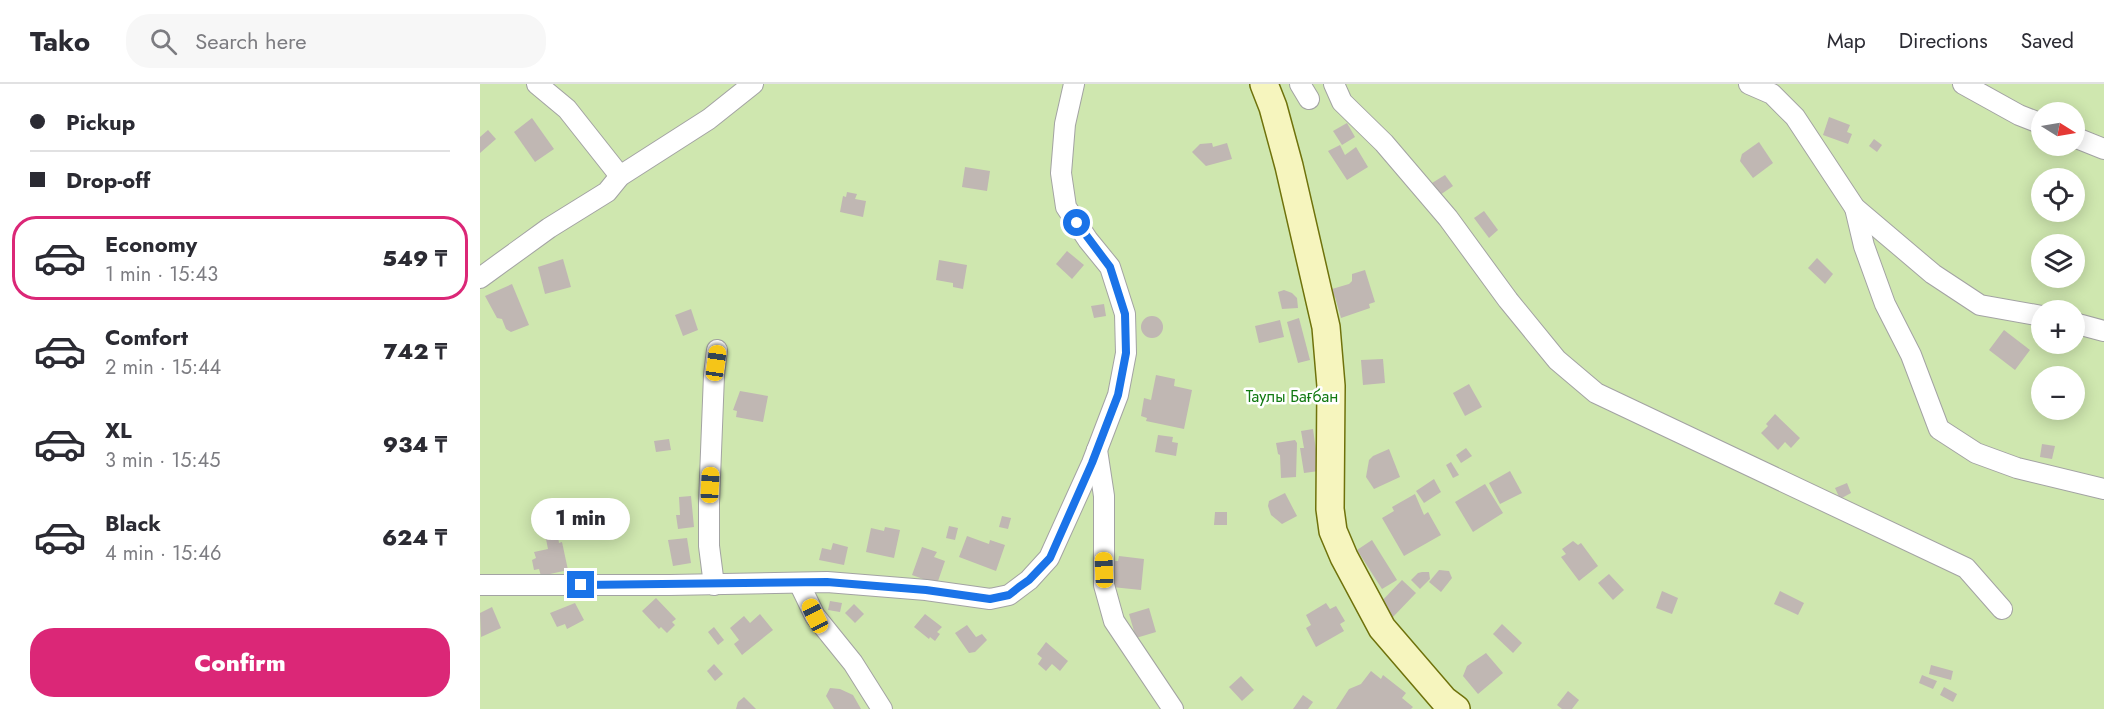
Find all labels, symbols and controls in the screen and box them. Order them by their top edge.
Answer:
search box [126,14,546,68]
text: Tako [30,21,90,62]
icon: search [147,25,180,58]
text: Search here [195,25,307,57]
text: Map [1827,26,1866,56]
text: Directions [1899,26,1988,56]
text: Saved [2021,26,2074,56]
north arrow [2031,102,2085,156]
map controls [2031,102,2085,420]
text: Pickup [66,106,135,138]
text: Drop-off [66,164,150,196]
button: locate [2031,168,2085,222]
route start [1063,209,1090,236]
text: Economy [105,228,197,260]
icon: car [33,231,87,285]
button: layers [2031,234,2085,288]
text: 549 ₸ [382,242,447,274]
text: 1 min · 15:43 [105,260,218,289]
button: + [2031,300,2085,354]
text: Comfort [105,321,188,353]
icon: car [33,324,87,378]
text: 742 ₸ [384,335,447,367]
car [705,344,727,382]
text: 2 min · 15:44 [105,353,221,382]
button: − [2031,366,2085,420]
park label: Таулы Бағбан [1246,385,1338,408]
text: XL [105,414,132,446]
icon: car [33,417,87,471]
text: 934 ₸ [383,428,447,460]
text: 3 min · 15:45 [105,446,220,475]
car [700,467,720,503]
callout: 1 min [531,498,630,540]
text: 1 min [555,504,606,533]
text: Black [105,507,161,539]
icon: car [33,510,87,564]
text: 624 ₸ [382,521,447,553]
text: 4 min · 15:46 [105,539,221,568]
car [1094,552,1114,588]
route end [567,571,594,598]
car [799,596,831,636]
button: Confirm [30,628,450,697]

